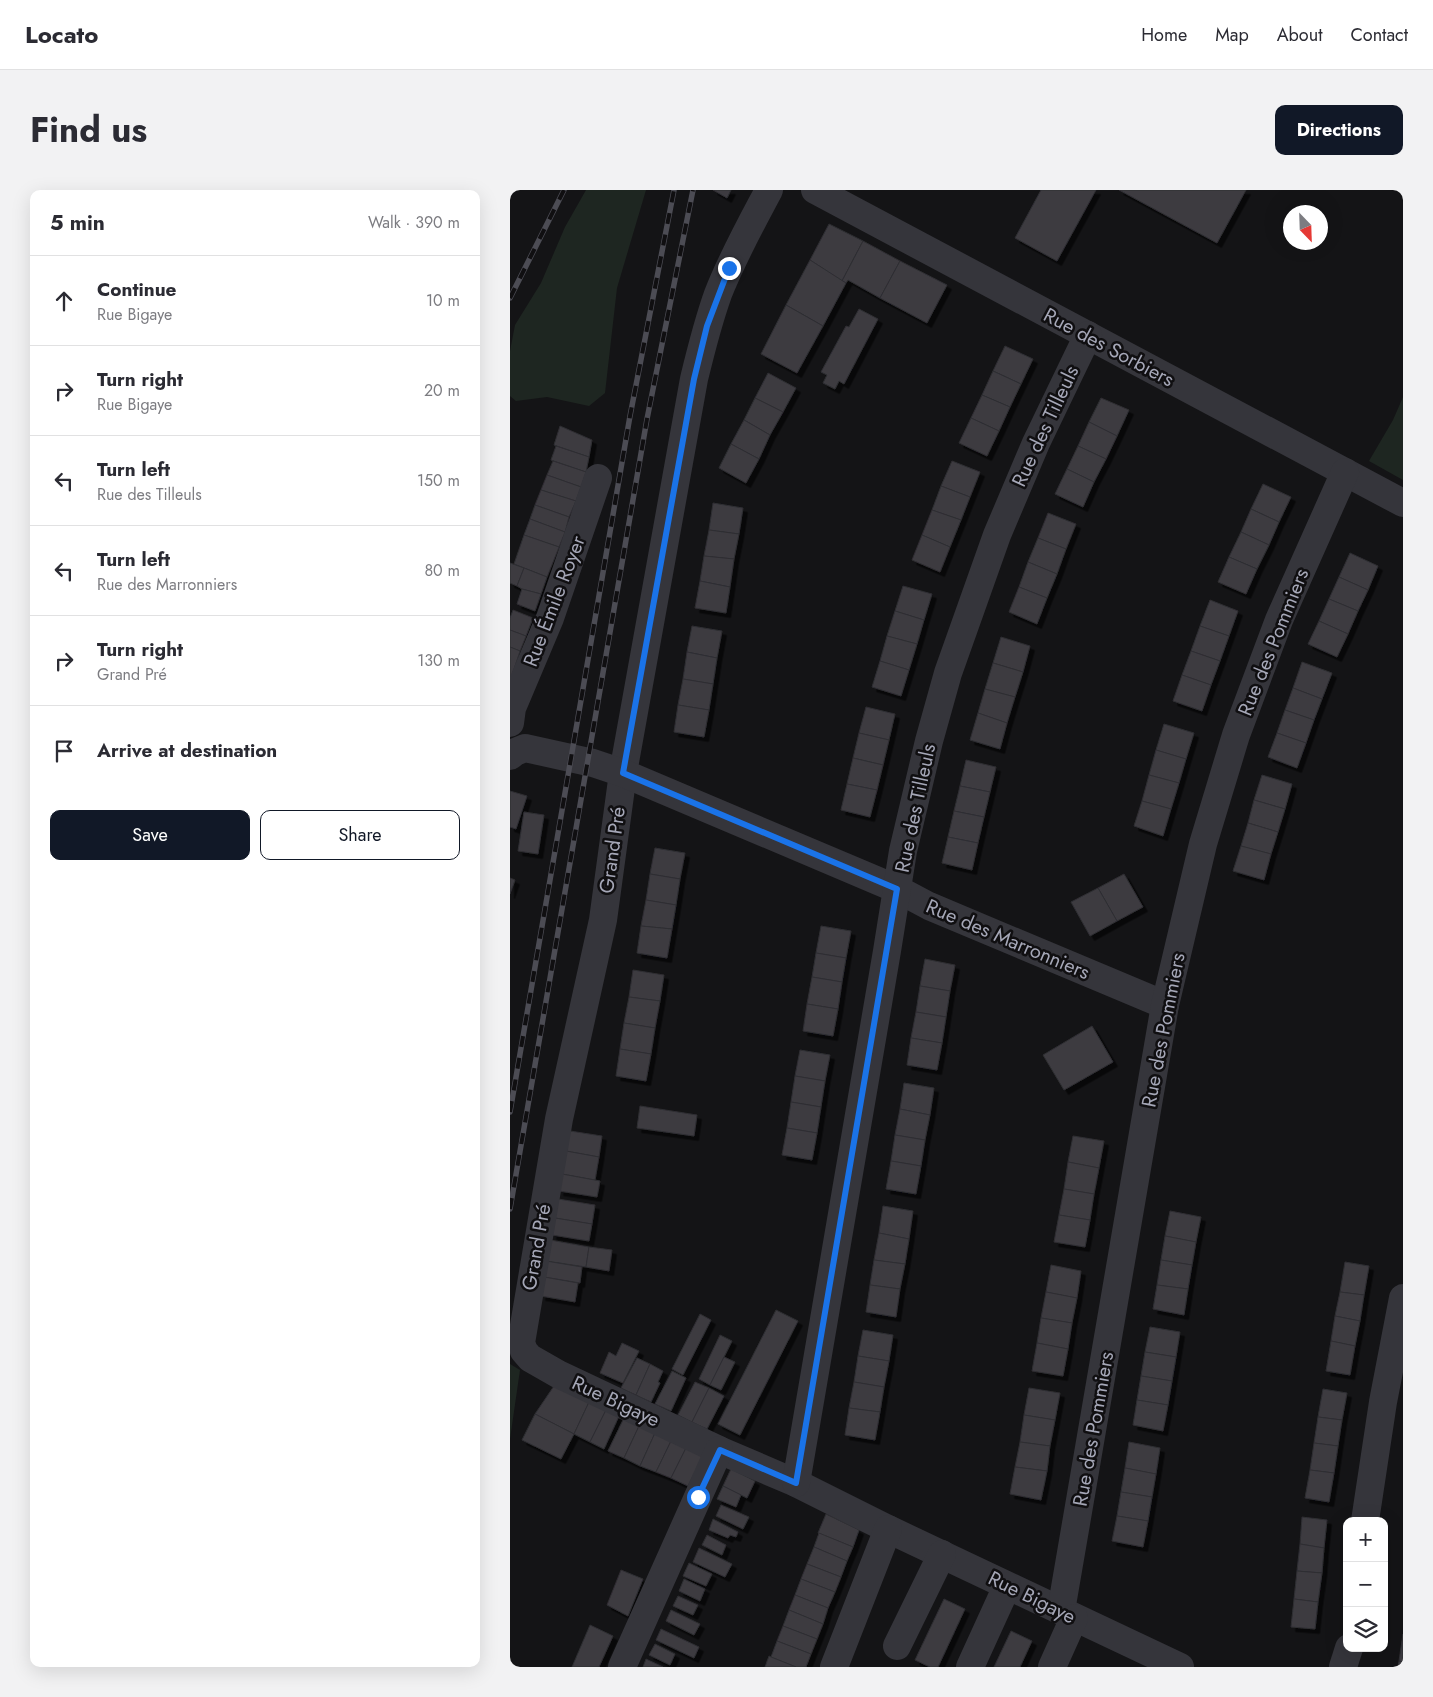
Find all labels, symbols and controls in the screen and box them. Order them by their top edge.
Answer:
text: Locato [25,17,98,52]
text: Home [1141,22,1187,48]
text: Map [1215,22,1249,48]
text: About [1277,22,1322,48]
text: Contact [1350,22,1408,48]
text: Find us [30,105,147,155]
button: Directions [1275,105,1403,155]
north arrow [1283,205,1328,250]
text: 5 min [50,208,105,238]
text: Walk · 390 m [368,211,460,234]
route end [718,257,741,280]
text: Continue [97,276,176,303]
icon: ahead [50,287,78,315]
text: 10 m [426,289,460,312]
street label: Rue des Sorbiers [1038,301,1179,394]
text: Rue Bigaye [97,303,172,326]
street label: Rue des Tilleuls [1005,361,1086,492]
text: Turn right [97,366,183,393]
icon: right [50,377,78,405]
text: 20 m [424,379,460,402]
text: Rue Bigaye [97,393,172,416]
text: Turn left [97,456,170,483]
icon: left [50,467,78,495]
text: 150 m [417,469,460,492]
text: Rue des Tilleuls [97,483,202,506]
street label: Rue Émile Royer [516,531,593,671]
text: Turn left [97,546,170,573]
icon: left [50,557,78,585]
text: 80 m [424,559,460,582]
street label: Rue des Pommiers [1231,564,1316,720]
text: Rue des Marronniers [97,573,237,596]
text: Turn right [97,636,183,663]
icon: right [50,647,78,675]
text: 130 m [417,649,460,672]
text: Grand Pré [97,663,167,686]
icon: arrive [50,737,78,765]
text: Arrive at destination [97,737,277,764]
street label: Rue des Tilleuls [888,741,943,875]
street label: Grand Pré [592,805,633,895]
button: Save [50,810,250,860]
button: Share [260,810,460,860]
street label: Rue des Marronniers [921,892,1094,987]
street label: Rue des Pommiers [1134,950,1193,1110]
street label: Grand Pré [515,1202,558,1293]
street label: Rue des Pommiers [1066,1349,1121,1509]
street label: Rue Bigaye [567,1368,665,1434]
route start [687,1486,710,1509]
map controls [1343,1517,1388,1652]
button: + [1343,1517,1388,1562]
button: − [1343,1562,1388,1607]
street label: Rue Bigaye [983,1564,1080,1631]
button: layers [1343,1607,1388,1652]

